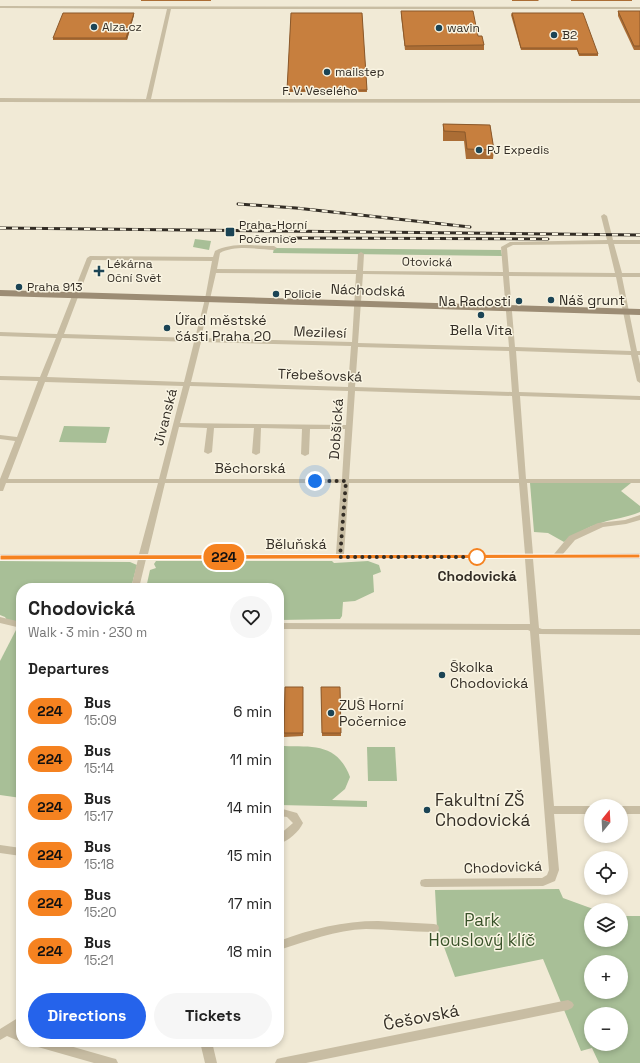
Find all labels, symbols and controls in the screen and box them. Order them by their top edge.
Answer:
place label: Alza.cz [102,19,142,35]
place label: wavin [447,20,480,36]
marker: Alza.cz [89,22,99,32]
marker: wavin [434,23,444,33]
place label: B2 [562,27,577,43]
marker: B2 [549,30,559,40]
place label: mailstep [335,64,385,80]
marker: mailstep [322,67,332,77]
street label: F. V. Veselého [282,83,358,99]
place label: PJ Expedis [487,142,549,158]
marker: PJ Expedis [474,145,484,155]
place label: Praha-Horní Počernice [239,217,307,247]
marker: Praha-Horní Počernice [224,226,236,238]
street label: Otovická [402,254,452,270]
place label: Lékárna Oční Svět [107,256,162,286]
marker: Lékárna Oční Svět [94,266,104,276]
place label: Praha 913 [27,279,82,295]
street label: Náchodská [330,280,406,300]
marker: Praha 913 [14,282,24,292]
place label: Policie [284,286,322,302]
marker: Policie [271,289,281,299]
place label: Náš grunt [559,291,625,309]
place label: Na Radosti [439,292,511,310]
marker: Náš grunt [546,295,556,305]
marker: Na Radosti [514,296,524,306]
marker: Bella Vita [476,310,486,320]
place label: Úřad městské části Praha 20 [175,311,271,345]
place label: Bella Vita [450,321,512,339]
street label: Mezilesí [293,322,348,342]
marker: Úřad městské části Praha 20 [162,323,172,333]
street label: Třebešovská [277,365,363,385]
street label: Jívanská [149,386,181,448]
street label: Dobšická [325,398,347,460]
street label: Běchorská [214,459,286,477]
your location [305,471,325,491]
street label: Běluňská [266,535,326,553]
line badge: 224 [201,544,247,570]
text: 224 [211,548,237,566]
marker: Chodovická [468,548,486,566]
place label: Chodovická [438,567,516,585]
text: Chodovická [28,596,135,621]
button: heart [230,596,272,638]
text: Walk · 3 min · 230 m [28,624,147,641]
place label: Školka Chodovická [450,658,528,692]
text: Departures [28,659,109,678]
marker: Školka Chodovická [437,670,447,680]
text: Bus [84,693,111,712]
place label: ZUŠ Horní Počernice [339,696,406,730]
text: 224 [37,702,63,720]
text: 6 min [233,702,272,721]
marker: ZUŠ Horní Počernice [326,708,336,718]
text: 15:09 [84,712,117,729]
text: Bus [84,741,111,760]
text: 224 [37,750,63,768]
text: 11 min [230,750,272,769]
text: 15:14 [84,760,114,777]
text: Bus [84,789,111,808]
place label: Fakultní ZŠ Chodovická [435,789,530,831]
text: 224 [37,798,63,816]
text: 14 min [227,798,272,817]
north arrow [584,799,628,843]
map controls [584,799,628,1051]
marker: Fakultní ZŠ Chodovická [422,805,432,815]
text: 15:17 [84,808,113,825]
text: Bus [84,837,111,856]
text: 224 [37,846,63,864]
text: 15 min [227,846,272,865]
button: locate [584,851,628,895]
text: 15:18 [84,856,114,873]
street label: Chodovická [464,857,542,877]
text: Bus [84,885,111,904]
text: 224 [37,894,63,912]
text: 17 min [228,894,272,913]
button: layers [584,903,628,947]
text: 15:20 [84,904,117,921]
park label: Park Houslový klíč [429,909,535,951]
text: Bus [84,933,111,952]
text: 224 [37,942,63,960]
text: 18 min [227,942,272,961]
text: 15:21 [84,952,114,969]
button: + [584,955,628,999]
button: Directions [28,993,146,1039]
button: Tickets [154,993,272,1039]
street label: Češovská [381,999,461,1035]
button: − [584,1007,628,1051]

